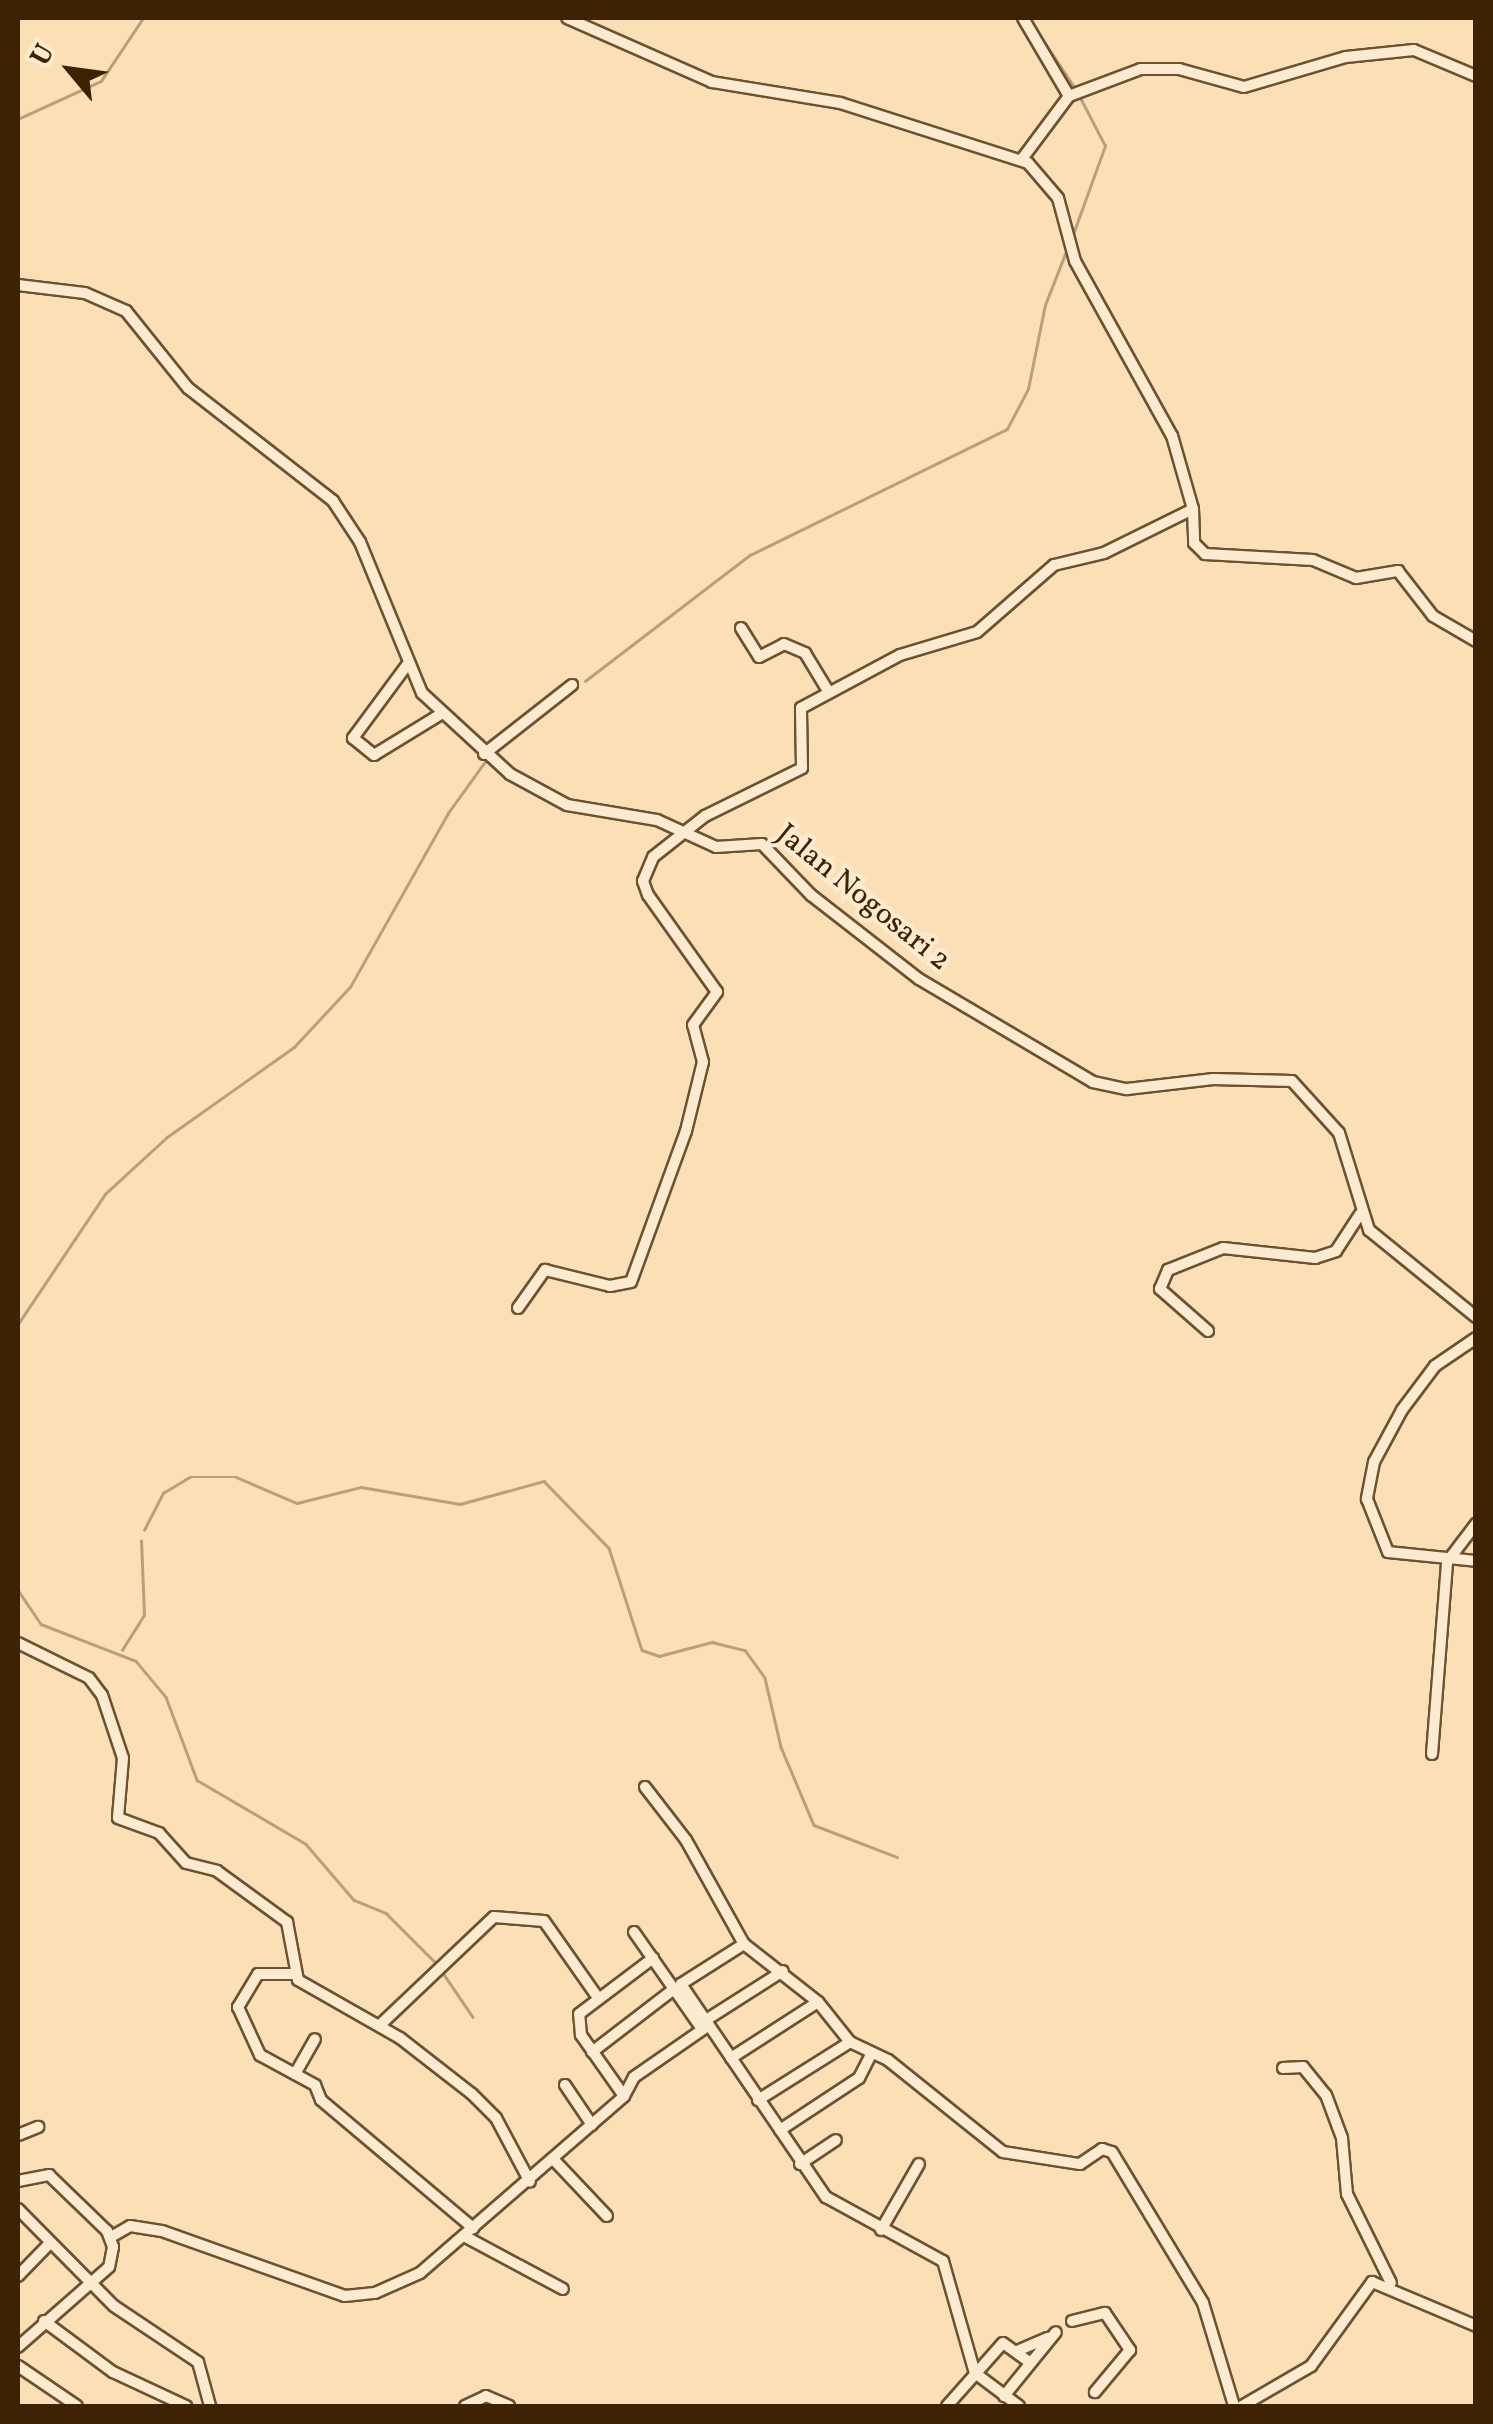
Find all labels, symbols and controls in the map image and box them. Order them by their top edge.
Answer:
north arrow [20,20,120,120]
text: U [22,37,65,73]
street label: Jalan Nogosari 2 [769,817,957,979]

